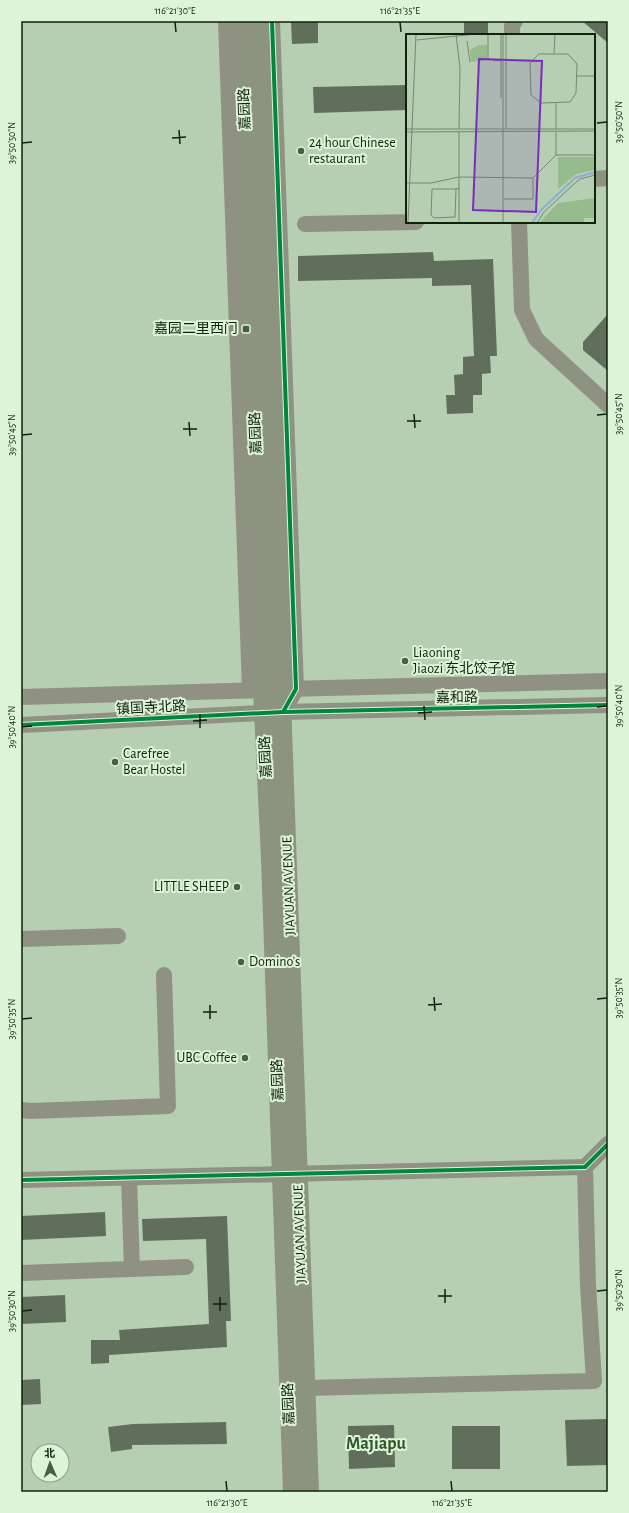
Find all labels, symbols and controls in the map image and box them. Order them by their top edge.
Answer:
text: 116°21'30"E [154,6,196,16]
text: 116°21'35"E [380,6,420,16]
inset map [406,34,595,223]
street label: 嘉园路 [236,88,253,130]
text: 39°50'50"N [614,101,624,143]
text: 39°50'50"N [7,122,17,164]
place label: 24 hour Chinese restaurant [309,136,396,166]
marker: 24 hour Chinese restaurant [296,146,306,156]
place label: 嘉园二里西门 [154,321,238,336]
marker: 嘉园二里西门 [241,324,251,334]
text: 39°50'45"N [614,393,624,435]
street label: 嘉园路 [247,412,264,454]
text: 39°50'45"N [7,414,17,456]
place label: Liaoning Jiaozi 东北饺子馆 [413,646,515,676]
marker: Liaoning Jiaozi 东北饺子馆 [400,656,410,666]
text: 39°50'40"N [614,685,624,727]
street label: 嘉和路 [436,690,478,705]
street label: 镇国寺北路 [116,697,186,717]
text: 39°50'40"N [7,706,17,748]
street label: 嘉园路 [257,736,274,778]
place label: Carefree Bear Hostel [123,747,186,777]
marker: Carefree Bear Hostel [110,757,120,767]
street label: JIAYUAN AVENUE [280,836,298,936]
place label: LITTLE SHEEP [154,880,229,894]
marker: LITTLE SHEEP [232,882,242,892]
place label: Domino's [249,955,300,969]
marker: Domino's [236,957,246,967]
text: 39°50'35"N [614,978,624,1018]
text: 39°50'35"N [7,999,17,1039]
place label: UBC Coffee [176,1051,237,1065]
marker: UBC Coffee [240,1053,250,1063]
street label: 嘉园路 [269,1059,286,1101]
street label: JIAYUAN AVENUE [291,1184,309,1284]
text: 39°50'30"N [614,1269,624,1311]
text: 39°50'30"N [7,1290,17,1332]
street label: 嘉园路 [280,1383,297,1425]
district label: Majiapu [346,1435,407,1453]
north arrow [30,1443,70,1483]
text: 北 [44,1448,55,1459]
text: 116°21'30"E [206,1498,248,1508]
text: 116°21'35"E [432,1498,472,1508]

